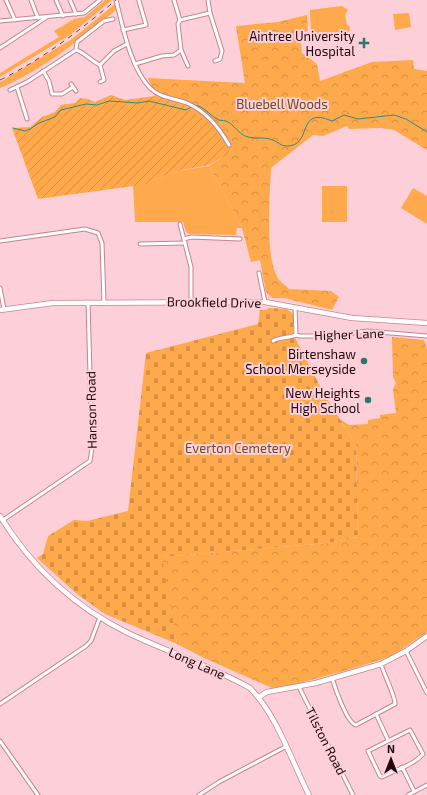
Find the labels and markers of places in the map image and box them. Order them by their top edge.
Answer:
place label: Aintree University Hospital [249,28,355,59]
marker: Aintree University Hospital [358,37,370,49]
place label: Birtenshaw School Merseyside [245,346,356,377]
marker: Birtenshaw School Merseyside [359,356,369,366]
place label: New Heights High School [285,385,360,416]
marker: New Heights High School [363,395,373,405]

